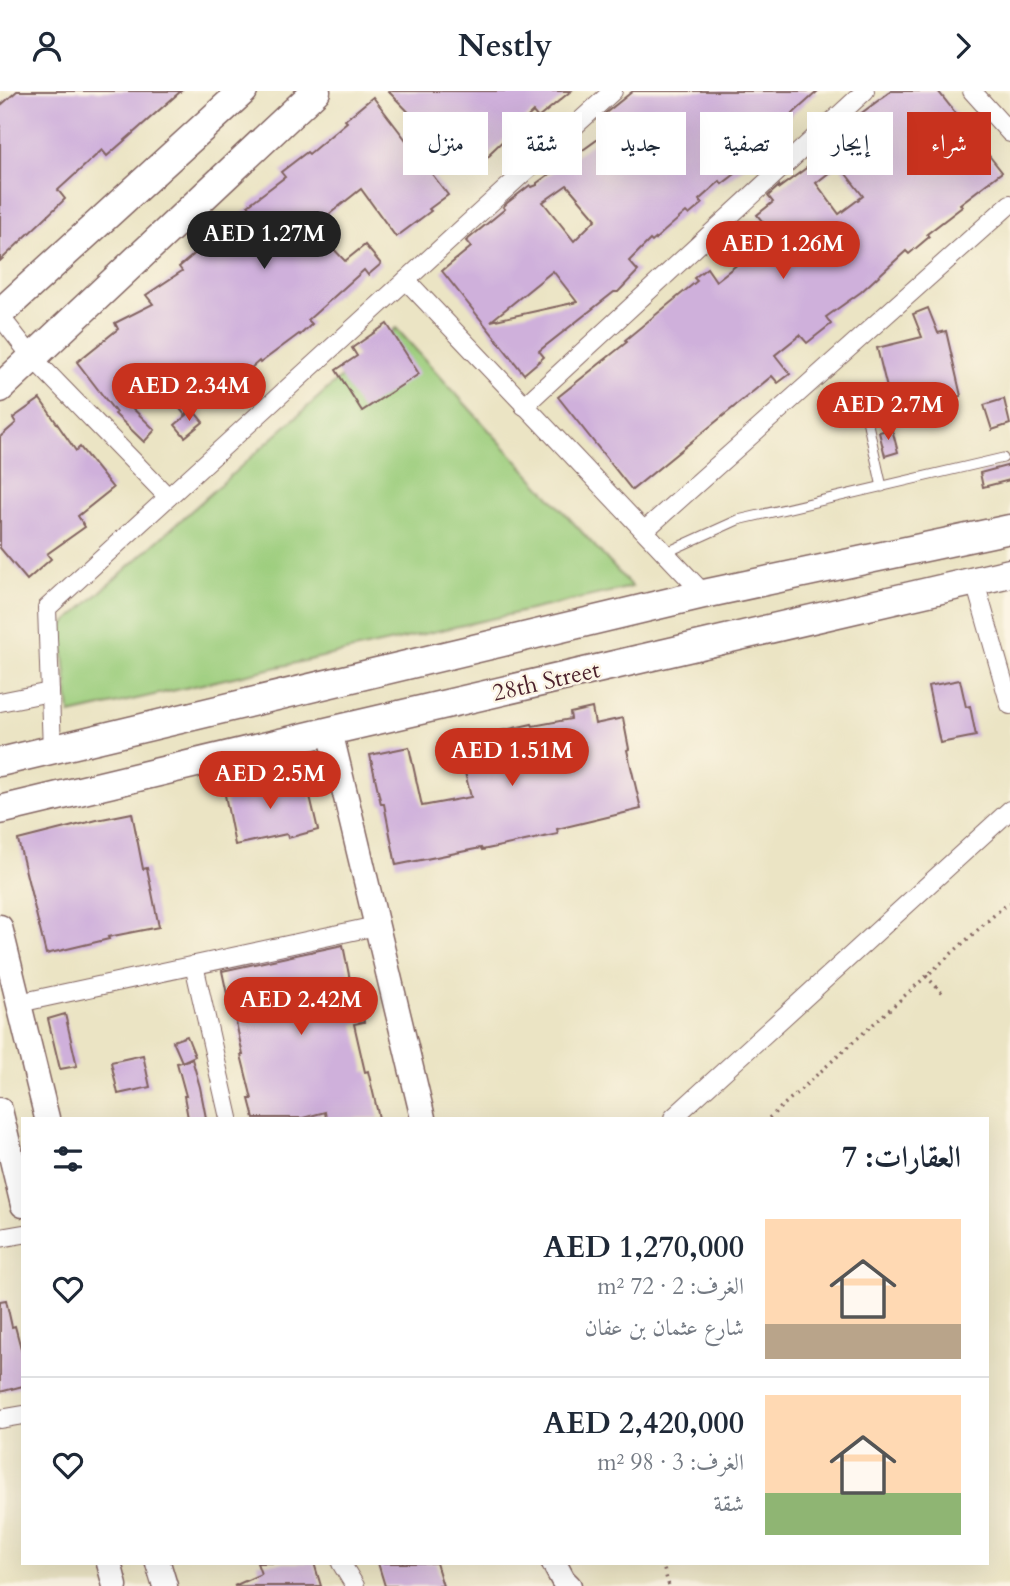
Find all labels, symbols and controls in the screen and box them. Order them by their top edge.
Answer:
text: Nestly [458,24,552,68]
icon: person [28,27,66,65]
icon: forward [944,27,982,65]
chip: منزل [403,112,488,175]
chip: شقة [502,112,582,175]
chip: جديد [596,112,686,175]
chip: تصفية [700,112,793,175]
chip: إيجار [807,112,893,175]
chip: شراء [907,112,991,175]
pin: AED 1.27M [184,211,344,271]
text: AED 1.27M [203,218,325,249]
pin: AED 1.26M [703,221,863,281]
text: AED 1.26M [722,228,844,259]
pin: AED 2.34M [109,363,269,423]
text: AED 2.34M [128,370,250,401]
pin: AED 2.7M [816,383,960,442]
text: AED 2.7M [833,389,943,420]
street label: 28th Street [489,653,604,710]
pin: AED 1.51M [432,729,592,788]
text: AED 1.51M [451,735,573,766]
pin: AED 2.5M [198,751,342,811]
text: AED 2.5M [215,758,325,789]
pin: AED 2.42M [221,977,381,1037]
text: AED 2.42M [240,984,362,1015]
text: العقارات: 7 [842,1137,961,1178]
icon: filters [49,1140,87,1178]
text: AED 1,270,000 [543,1227,744,1268]
icon: home [821,1247,905,1331]
icon: heart [49,1270,87,1308]
text: الغرف: 2 · 72 m² [597,1271,744,1302]
text: شارع عثمان بن عفان [585,1312,744,1343]
text: AED 2,420,000 [543,1403,744,1444]
icon: home [821,1423,905,1507]
icon: heart [49,1446,87,1484]
text: الغرف: 3 · 98 m² [597,1447,744,1478]
text: شقة [714,1488,744,1519]

